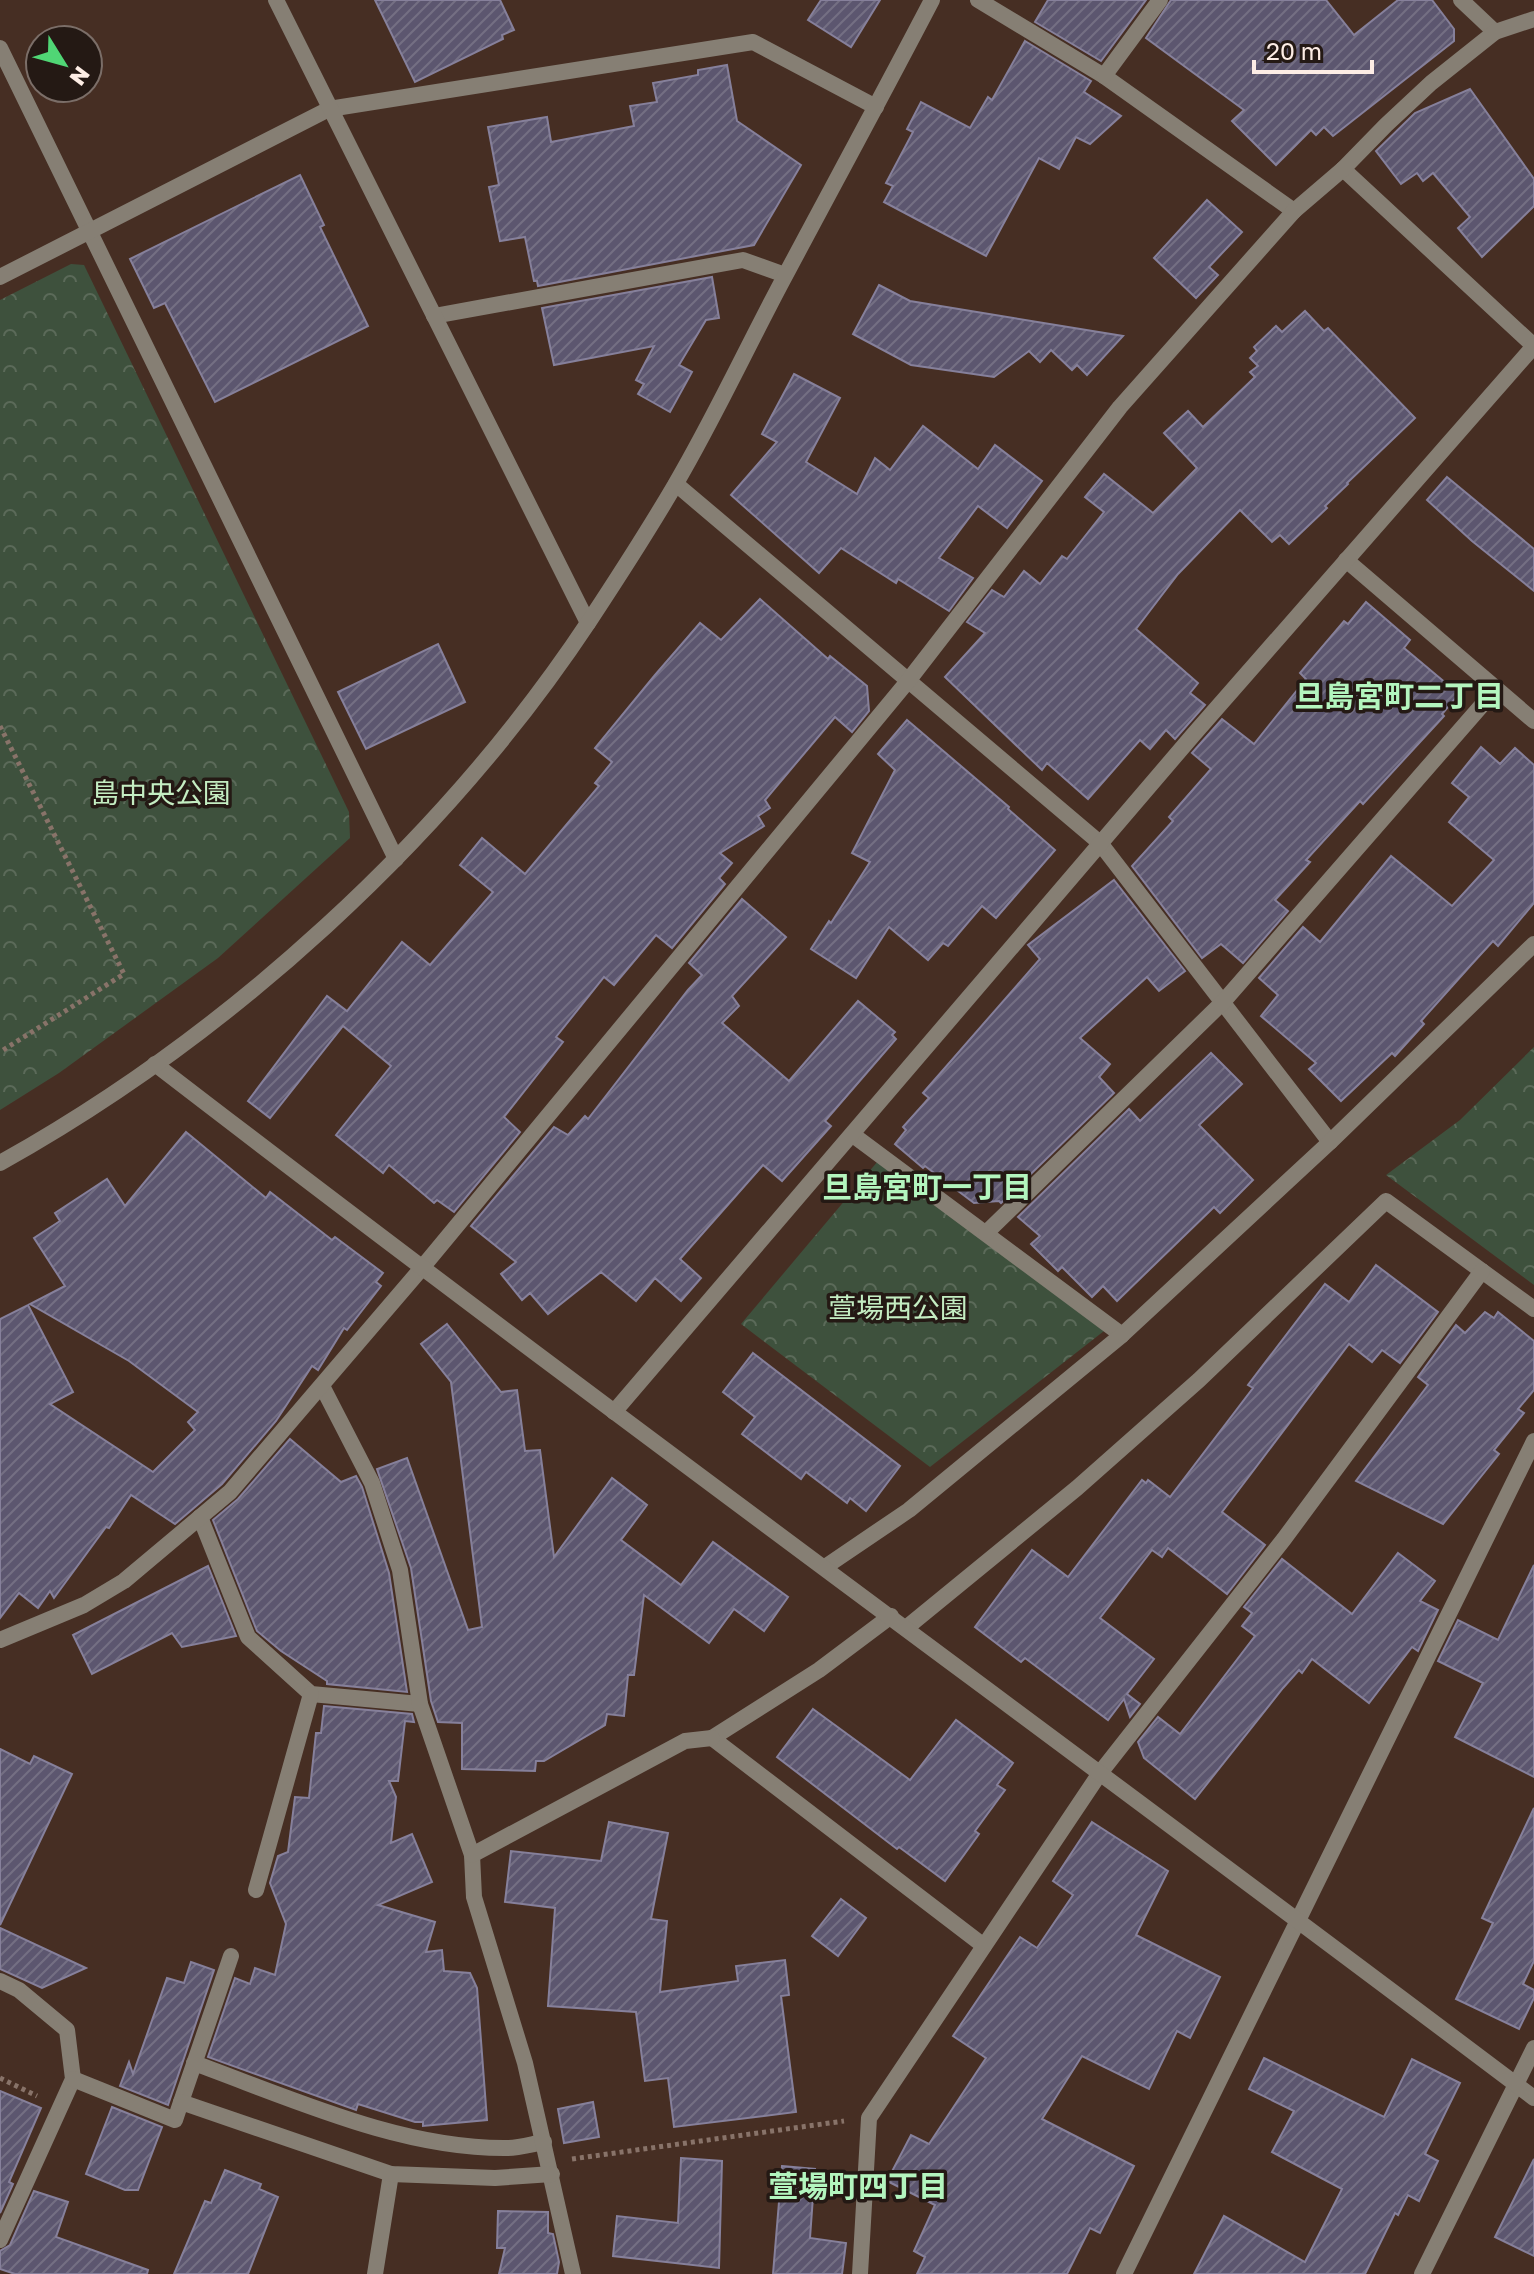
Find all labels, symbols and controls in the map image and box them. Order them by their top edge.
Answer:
north arrow [24,24,104,104]
scale bar [1254,24,1372,74]
text: 20 m [1266,36,1322,65]
text: N [65,62,96,91]
district label: 旦島宮町二丁目 [1294,678,1504,714]
park label: 島中央公園 [91,776,231,809]
district label: 旦島宮町一丁目 [822,1169,1032,1205]
park label: 萱場西公園 [828,1291,968,1324]
district label: 萱場町四丁目 [768,2168,948,2204]

